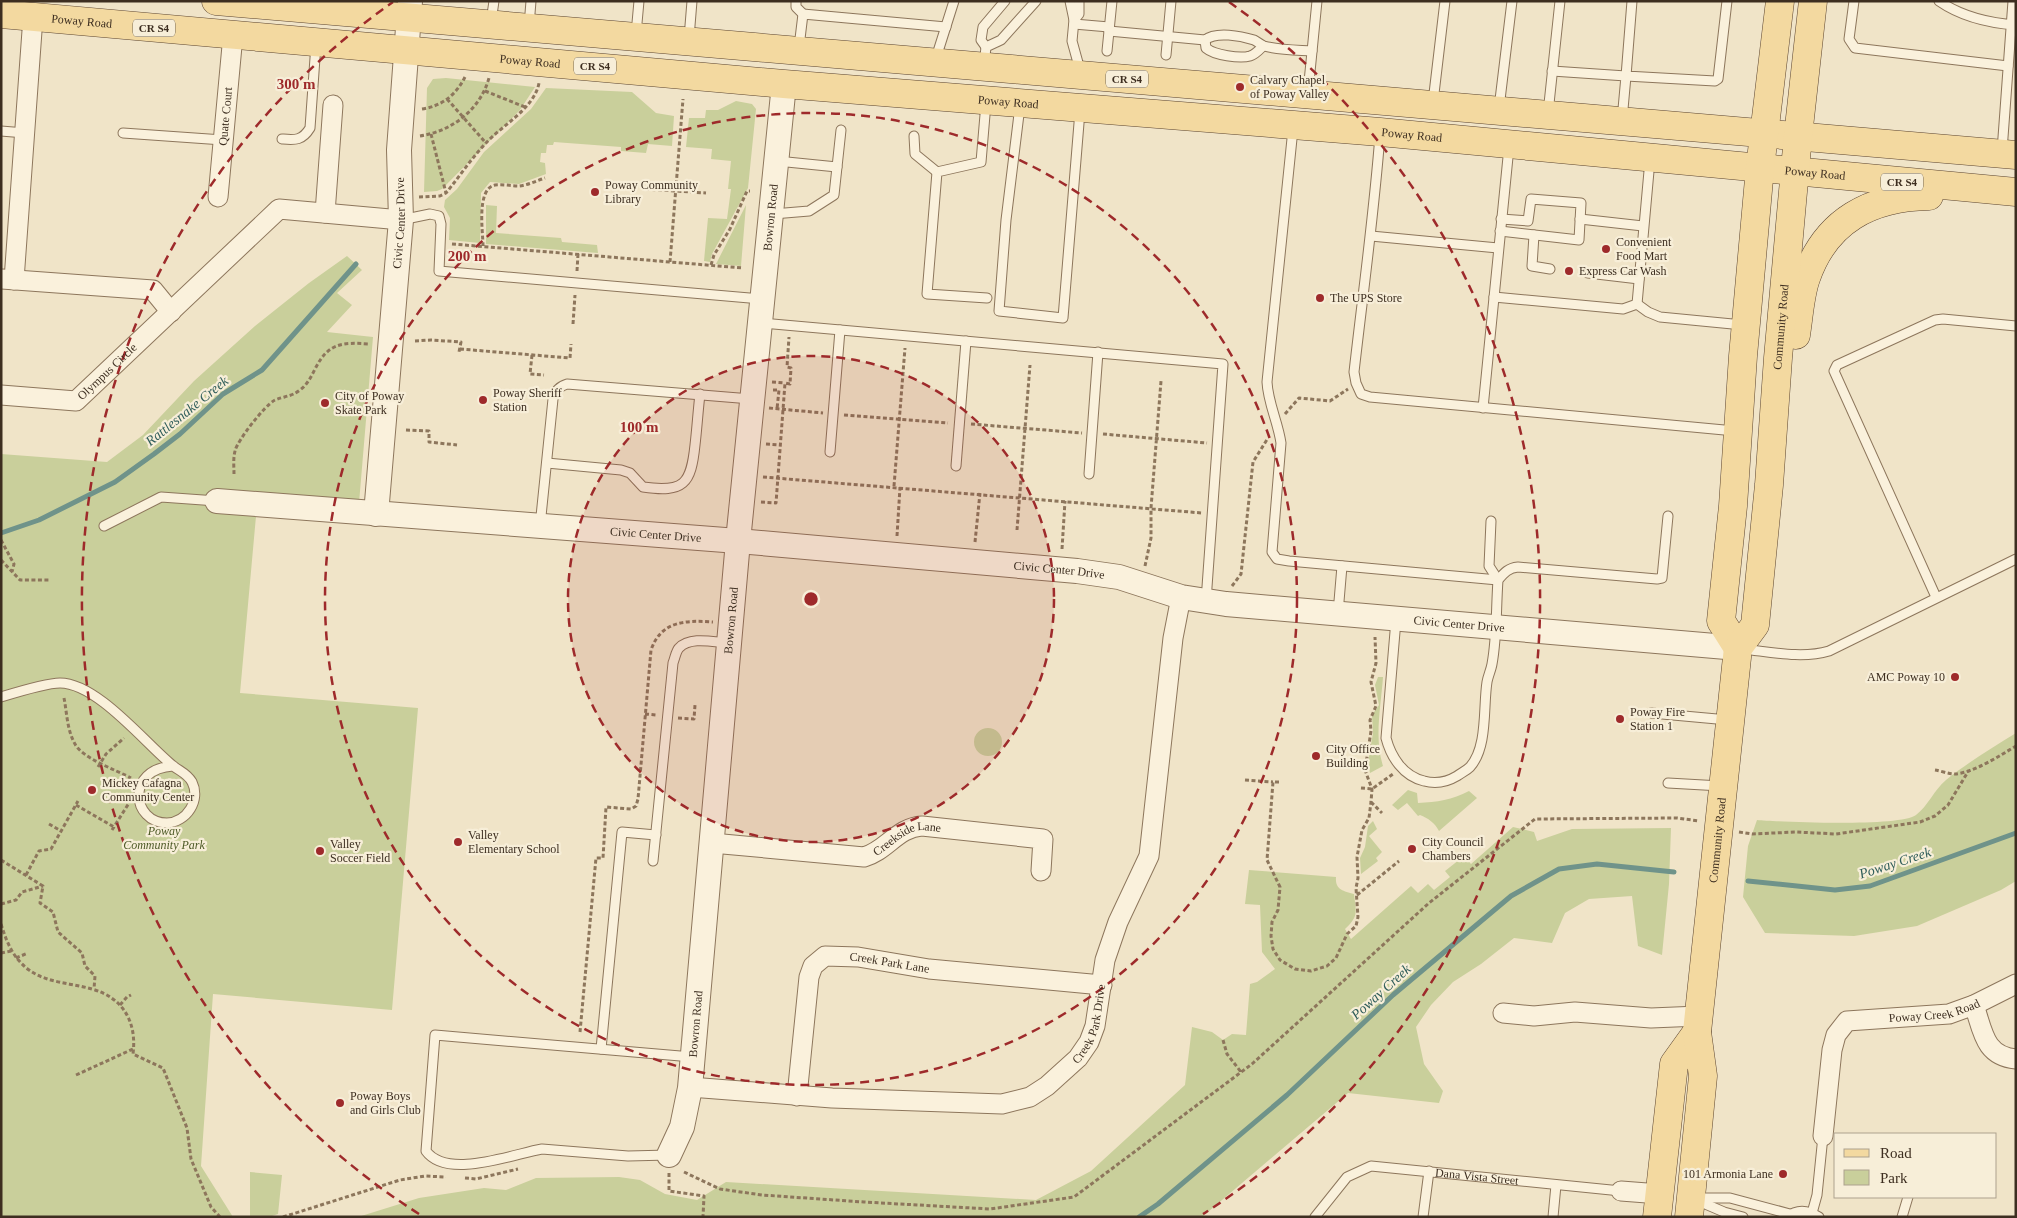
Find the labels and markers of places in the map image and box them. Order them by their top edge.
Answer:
place label: Calvary Chapel of Poway Valley [1250,73,1329,101]
marker: Calvary Chapel of Poway Valley [1234,81,1246,93]
place label: Poway Community Library [605,178,698,206]
marker: Poway Community Library [589,186,601,198]
place label: Convenient Food Mart [1616,235,1672,263]
marker: Convenient Food Mart [1600,243,1612,255]
place label: Express Car Wash [1579,264,1666,278]
marker: Express Car Wash [1563,265,1575,277]
place label: The UPS Store [1330,291,1402,305]
marker: The UPS Store [1314,292,1326,304]
place label: Poway Sheriff Station [493,386,562,414]
place label: City of Poway Skate Park [335,389,404,417]
marker: Poway Sheriff Station [477,394,489,406]
marker: City of Poway Skate Park [319,397,331,409]
centre of rings [802,590,820,608]
place label: AMC Poway 10 [1867,670,1945,684]
marker: AMC Poway 10 [1949,671,1961,683]
place label: Poway Fire Station 1 [1630,705,1685,733]
marker: Poway Fire Station 1 [1614,713,1626,725]
place label: City Office Building [1326,742,1380,770]
marker: City Office Building [1310,750,1322,762]
place label: Mickey Cafagna Community Center [102,776,194,804]
marker: Mickey Cafagna Community Center [86,784,98,796]
place label: Valley Elementary School [468,828,560,856]
place label: City Council Chambers [1422,835,1484,863]
marker: Valley Elementary School [452,836,464,848]
place label: Valley Soccer Field [330,837,390,865]
marker: City Council Chambers [1406,843,1418,855]
marker: Valley Soccer Field [314,845,326,857]
place label: Poway Boys and Girls Club [350,1089,421,1117]
marker: Poway Boys and Girls Club [334,1097,346,1109]
place label: 101 Armonia Lane [1683,1167,1773,1181]
marker: 101 Armonia Lane [1777,1168,1789,1180]

